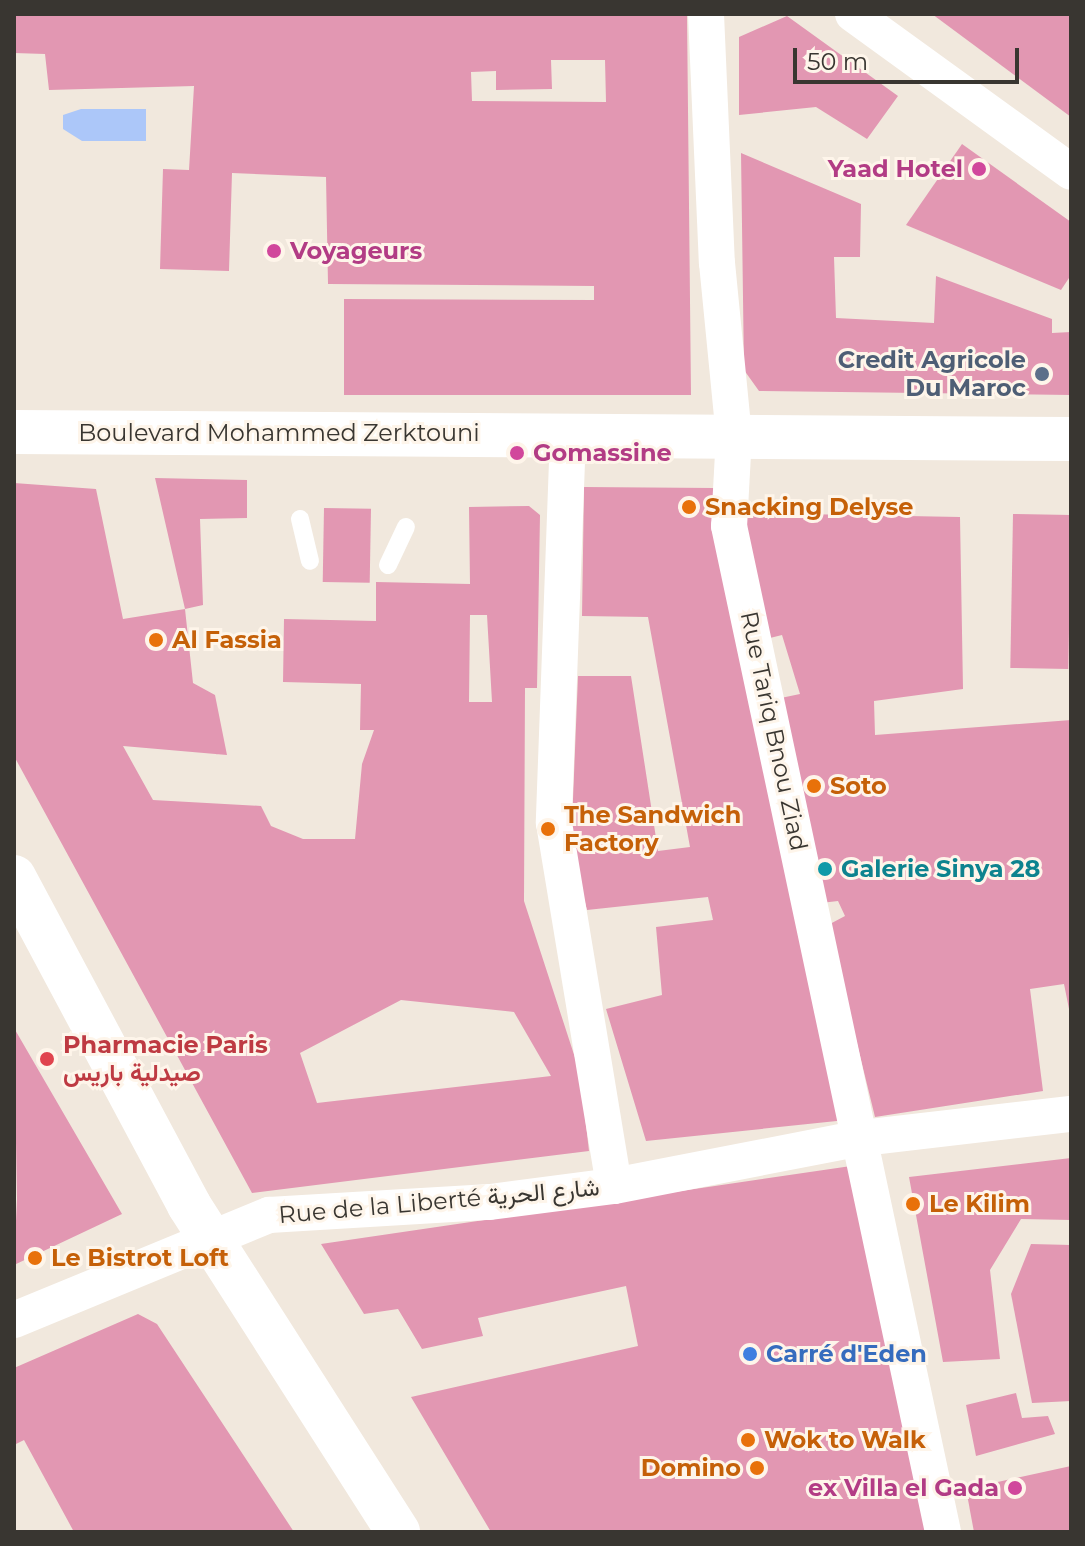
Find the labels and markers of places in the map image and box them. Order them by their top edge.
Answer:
place label: Yaad Hotel [828,155,963,183]
marker: Yaad Hotel [970,160,988,178]
place label: Voyageurs [290,237,422,265]
marker: Voyageurs [265,242,283,260]
place label: Credit Agricole Du Maroc [838,346,1026,402]
marker: Credit Agricole Du Maroc [1033,365,1051,383]
place label: Gomassine [533,439,672,467]
marker: Gomassine [508,444,526,462]
place label: Snacking Delyse [705,493,913,521]
marker: Snacking Delyse [680,498,698,516]
place label: Al Fassia [172,626,282,654]
marker: Al Fassia [147,631,165,649]
place label: Soto [830,772,887,800]
marker: Soto [805,777,823,795]
place label: The Sandwich Factory [564,801,741,857]
marker: The Sandwich Factory [539,820,557,838]
place label: Galerie Sinya 28 [841,855,1040,883]
marker: Galerie Sinya 28 [816,860,834,878]
place label: Pharmacie Paris صيدلية باريس [63,1031,268,1087]
marker: Pharmacie Paris صيدلية باريس [38,1050,56,1068]
place label: Le Kilim [929,1190,1030,1218]
marker: Le Kilim [904,1195,922,1213]
place label: Le Bistrot Loft [51,1244,229,1272]
marker: Le Bistrot Loft [26,1249,44,1267]
place label: Carré d'Eden [766,1340,927,1368]
marker: Carré d'Eden [741,1345,759,1363]
place label: Wok to Walk [764,1426,926,1454]
marker: Wok to Walk [739,1431,757,1449]
place label: Domino [641,1454,741,1482]
marker: Domino [748,1459,766,1477]
place label: ex Villa el Gada [808,1474,999,1502]
marker: ex Villa el Gada [1006,1479,1024,1497]

